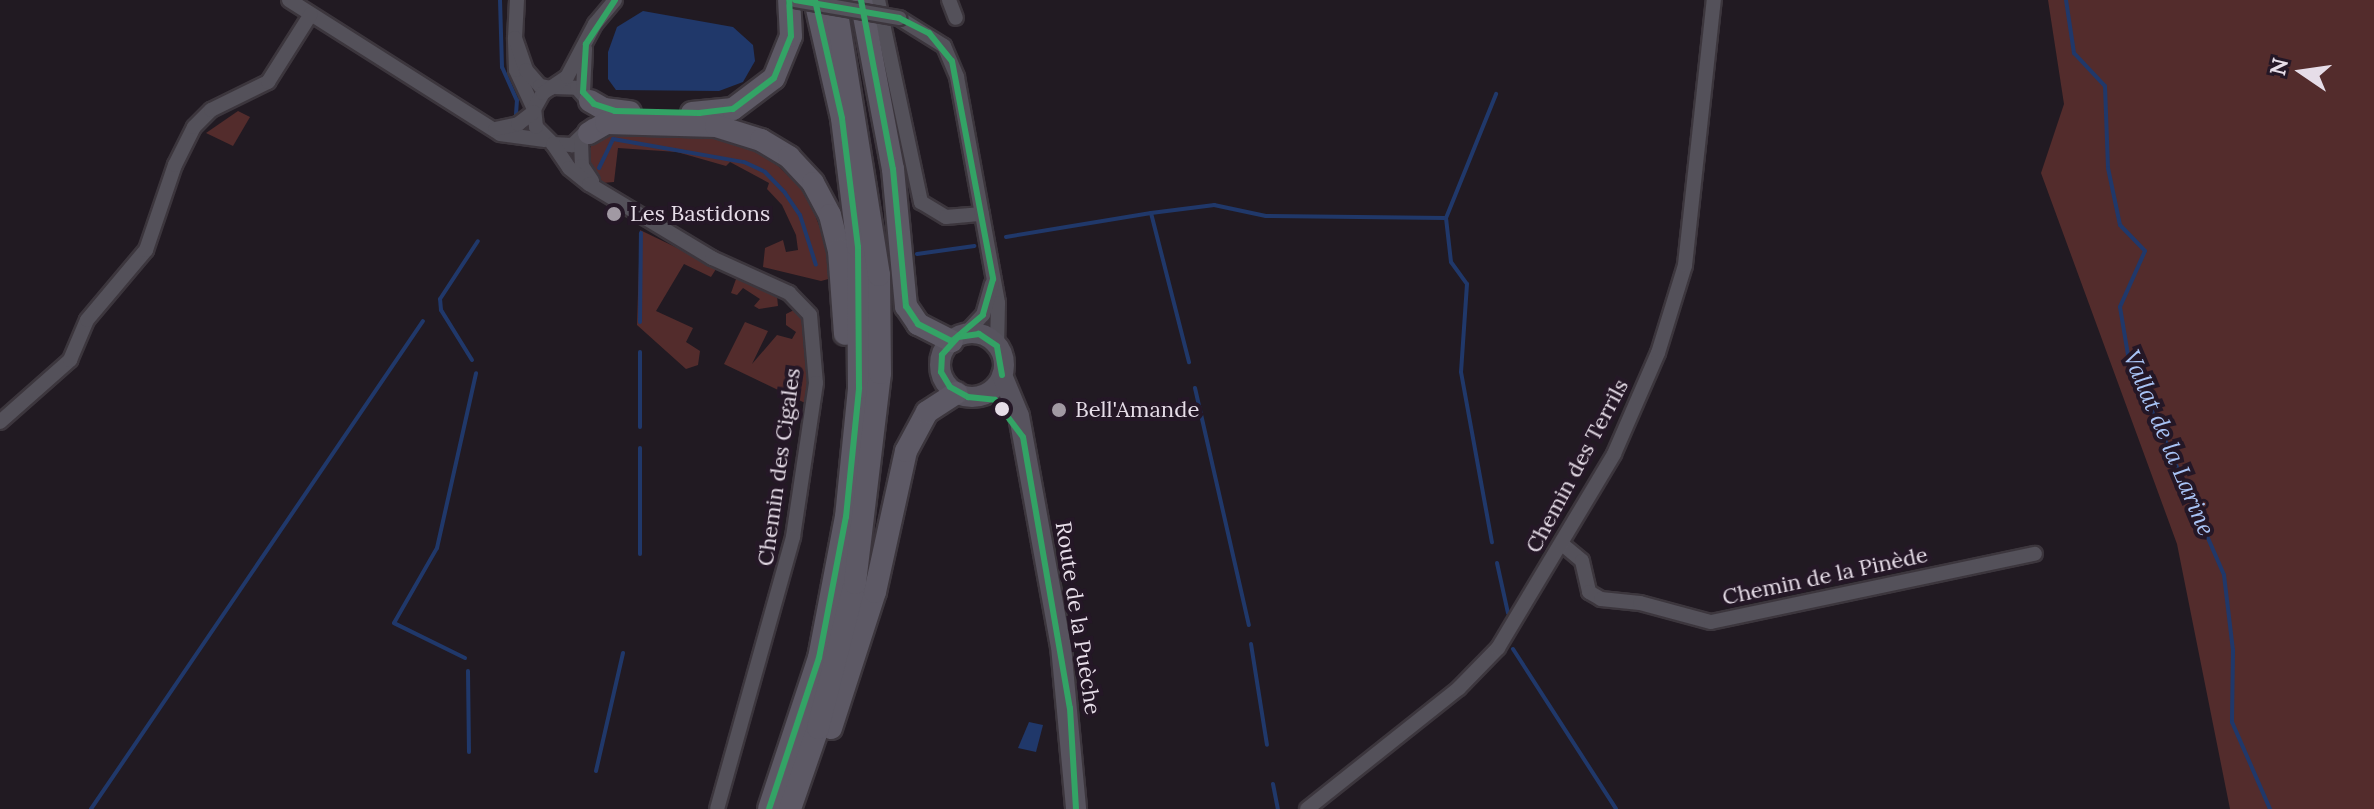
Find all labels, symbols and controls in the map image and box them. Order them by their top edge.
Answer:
north arrow [2262,32,2342,112]
text: N [2263,55,2294,78]
place label: Les Bastidons [630,201,770,227]
marker: Les Bastidons [605,205,623,223]
water label: Vallat de la Larine [2117,346,2221,540]
street label: Chemin des Cigales [752,366,806,568]
street label: Chemin des Terrils [1520,375,1634,557]
place label: Bell'Amande [1075,397,1199,423]
unlabelled marker [994,401,1010,417]
marker: Bell'Amande [1050,401,1068,419]
street label: Route de la Puèche [1050,520,1106,716]
street label: Chemin de la Pinède [1720,541,1930,611]

